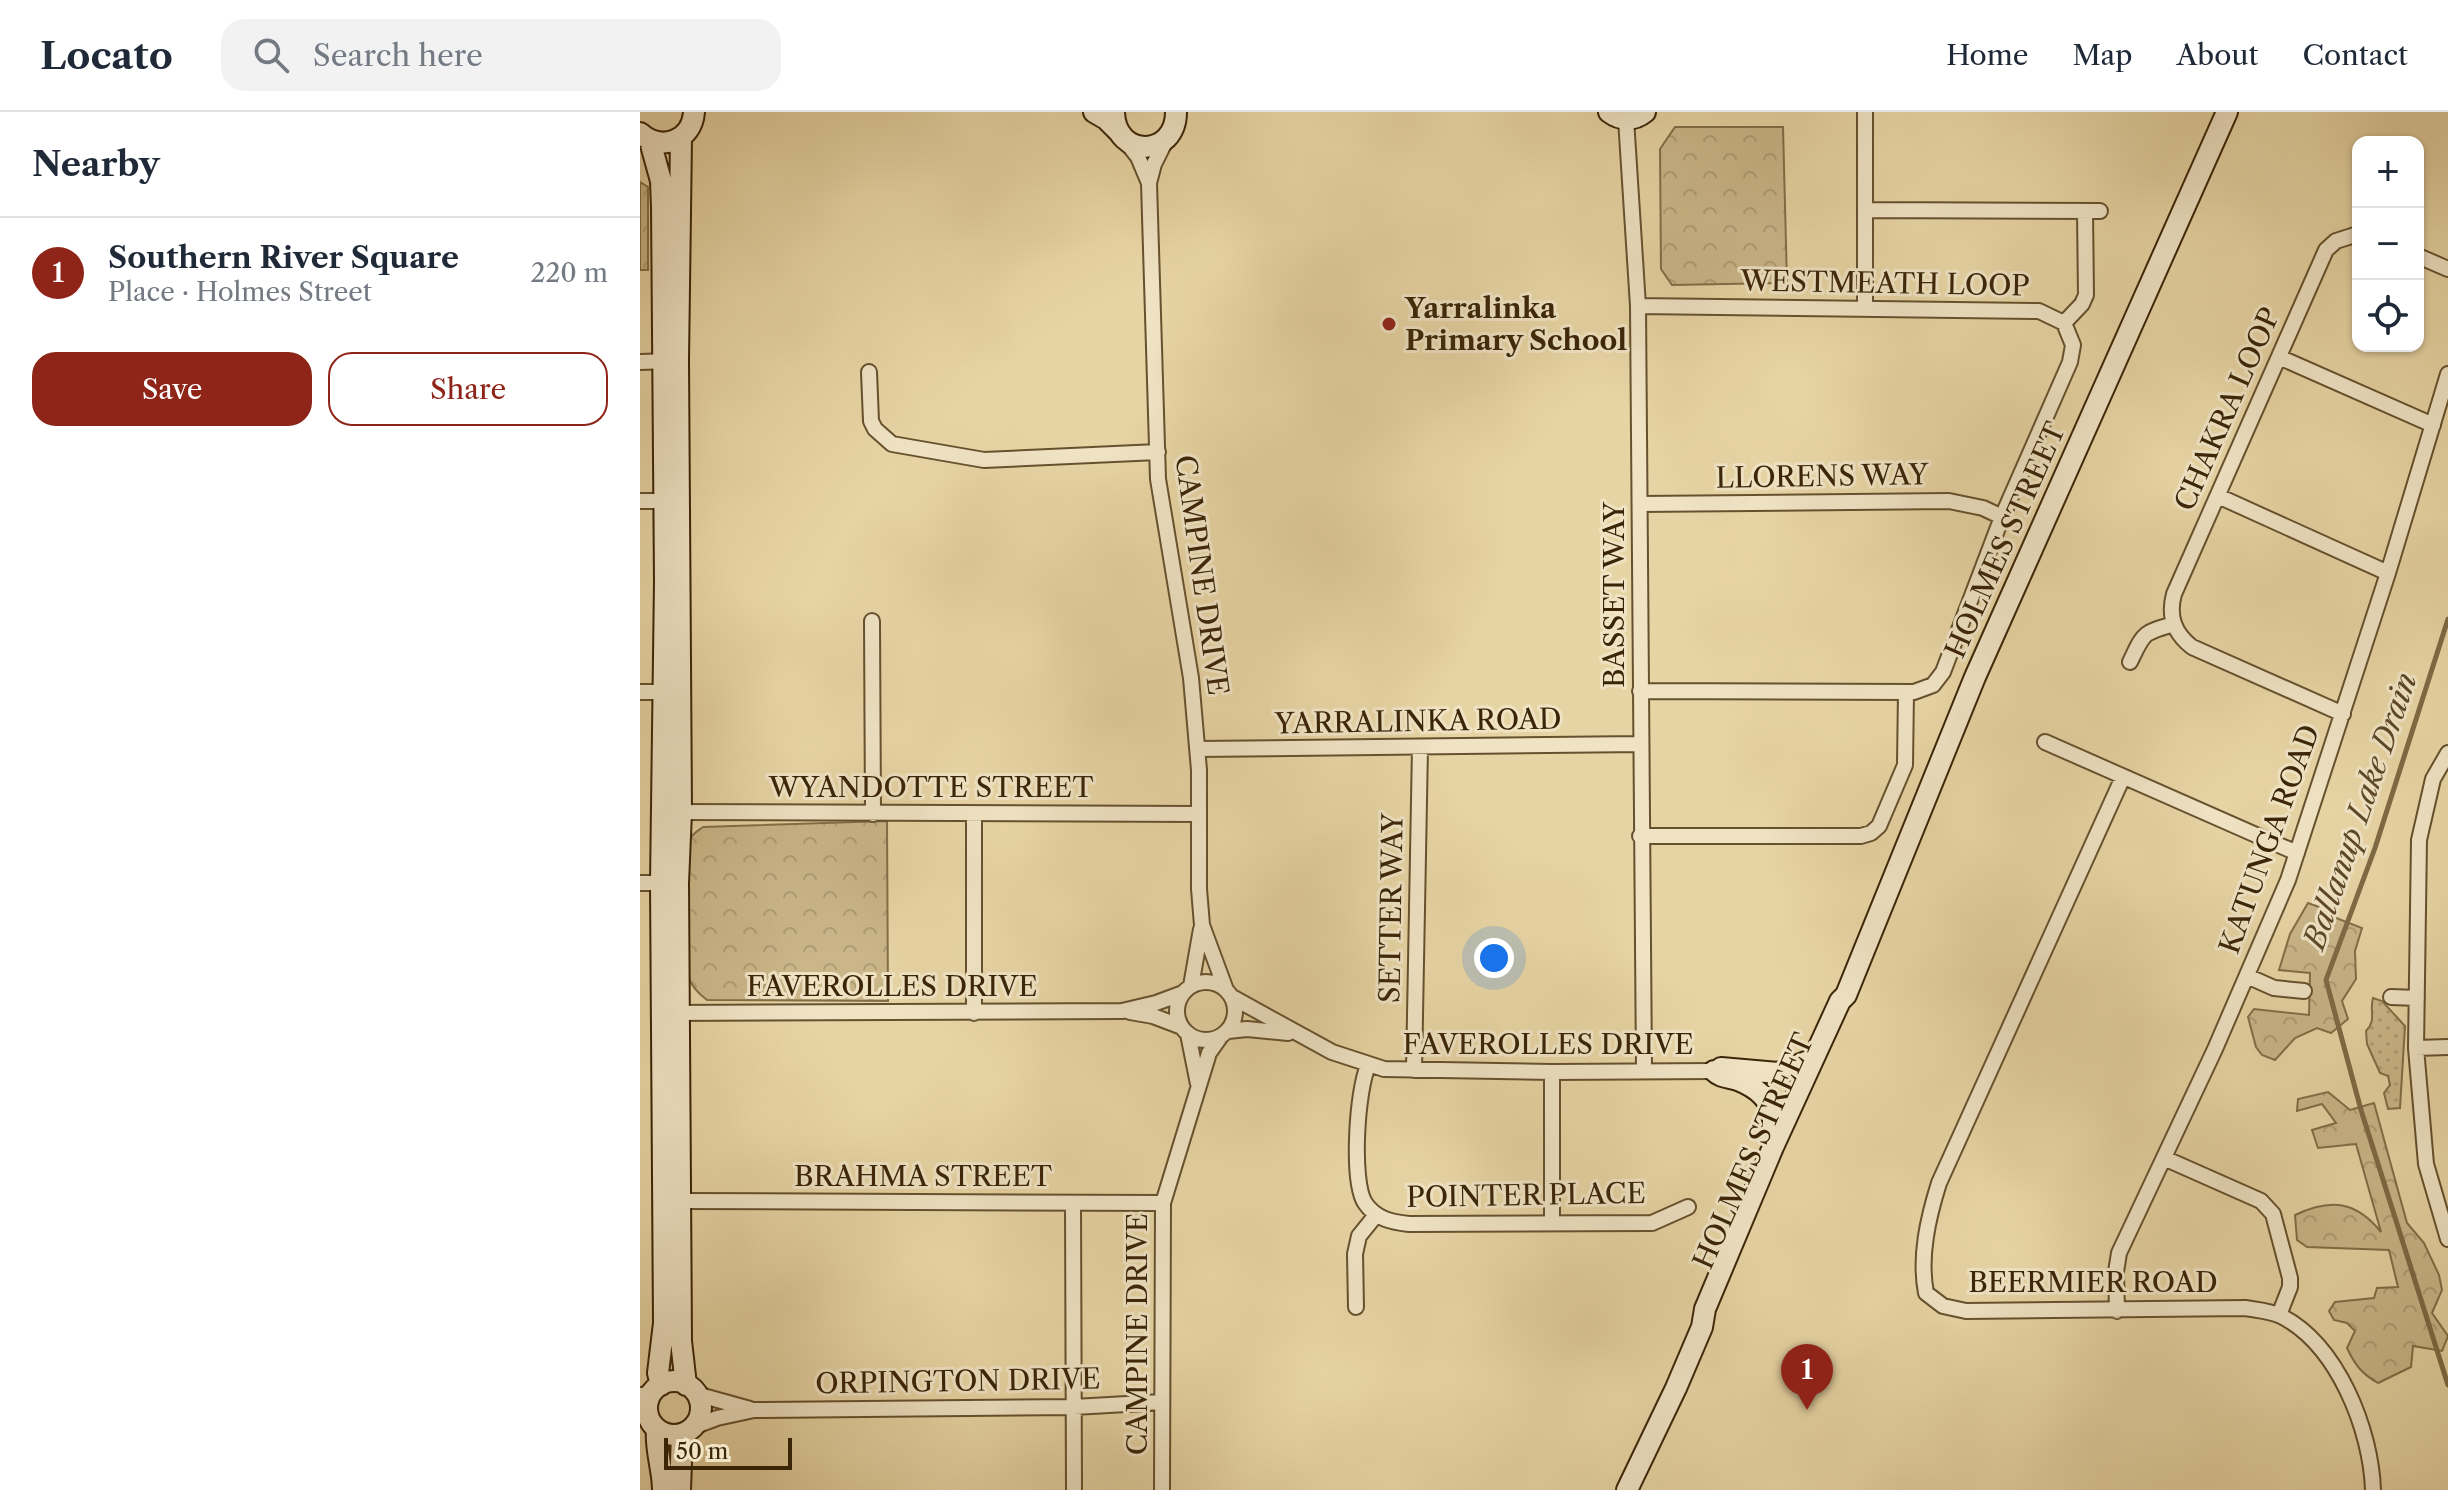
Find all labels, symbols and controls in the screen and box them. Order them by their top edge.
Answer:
search box [221,19,781,91]
text: Locato [40,32,173,79]
icon: search [249,33,293,77]
text: Search here [313,37,483,74]
text: Home [1946,38,2028,72]
text: Map [2072,38,2132,72]
text: About [2176,38,2258,72]
text: Contact [2302,38,2408,72]
map controls [2352,136,2424,352]
button: + [2352,136,2424,208]
text: Nearby [32,143,160,185]
button: − [2352,208,2424,280]
text: Southern River Square [108,239,459,276]
text: 1 [52,257,64,289]
text: 220 m [530,257,608,289]
street label: WESTMEATH LOOP [1739,263,2030,303]
text: Place · Holmes Street [108,276,372,308]
button: locate [2352,280,2424,352]
place label: Yarralinka Primary School [1404,291,1627,357]
street label: CHAKRA LOOP [2167,302,2287,516]
marker: Yarralinka Primary School [1380,315,1398,333]
button: Save [32,352,312,426]
button: Share [328,352,608,426]
street label: HOLMES STREET [1938,417,2072,663]
street label: CAMPINE DRIVE [1168,453,1236,697]
street label: LLORENS WAY [1715,457,1930,495]
street label: BASSET WAY [1597,501,1631,688]
water label: Ballanup Lake Drain [2295,668,2425,956]
street label: YARRALINKA ROAD [1273,701,1562,741]
street label: KATUNGA ROAD [2212,720,2326,958]
street label: WYANDOTTE STREET [768,770,1093,804]
street label: SETTER WAY [1372,812,1410,1003]
your location [1474,938,1514,978]
street label: FAVEROLLES DRIVE [747,969,1037,1003]
street label: FAVEROLLES DRIVE [1403,1027,1693,1061]
street label: HOLMES STREET [1686,1028,1820,1274]
street label: BRAHMA STREET [794,1159,1052,1193]
street label: POINTER PLACE [1406,1176,1646,1214]
street label: CAMPINE DRIVE [1120,1213,1154,1455]
street label: BEERMIER ROAD [1968,1265,2218,1299]
pin: 1 [1781,1344,1833,1410]
street label: ORPINGTON DRIVE [815,1362,1101,1400]
scale bar [664,1434,792,1470]
text: 50 m [676,1438,728,1465]

